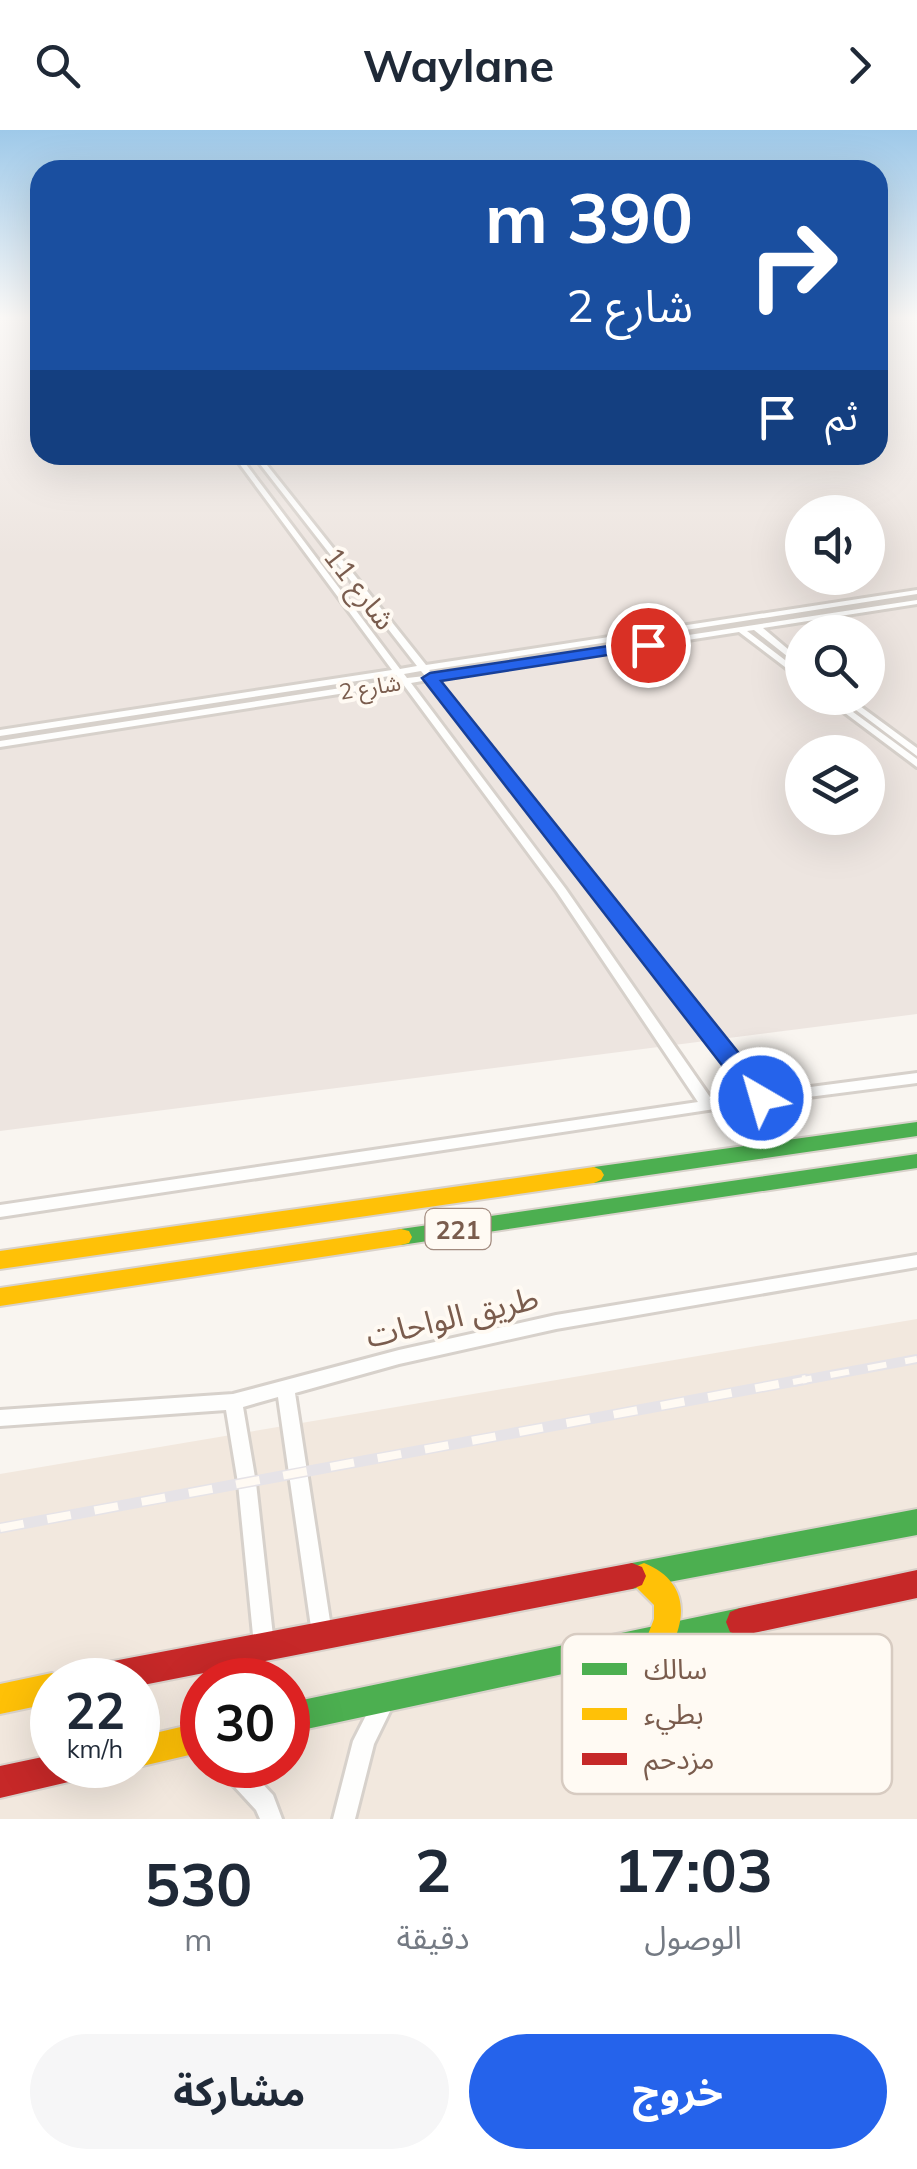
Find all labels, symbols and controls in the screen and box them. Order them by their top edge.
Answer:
text: Waylane [363,37,554,93]
icon: search [30,38,85,93]
icon: forward [832,38,887,93]
text: 390 m [485,173,693,261]
icon: right [728,200,858,330]
text: شارع 2 [567,277,693,333]
icon: arrive [750,390,805,445]
text: ثم [825,392,858,440]
map controls [785,495,885,835]
button: sound [785,495,885,595]
street label: شارع 11 [314,540,403,639]
pin [606,603,691,688]
button: search [785,615,885,715]
icon: arrive [621,618,676,673]
street label: شارع 2 [337,668,403,709]
button: layers [785,735,885,835]
position arrow [709,1046,813,1150]
road number: 221 [426,1209,490,1249]
street label: طريق الواحات [362,1277,542,1356]
legend [562,1634,892,1794]
text: سالك [644,1651,707,1686]
speed limit sign: 30 [180,1658,310,1788]
text: 22 [65,1679,125,1742]
text: بطيء [644,1696,704,1735]
text: km/h [67,1733,123,1764]
text: مزدحم [644,1741,715,1781]
text: 2 [415,1832,451,1907]
text: 17:03 [614,1832,773,1907]
text: 530 [144,1846,252,1921]
text: دقيقة [397,1917,470,1957]
text: الوصول [645,1917,742,1957]
text: m [184,1919,212,1959]
button: مشاركة [30,2034,449,2149]
button: خروج [469,2034,887,2149]

